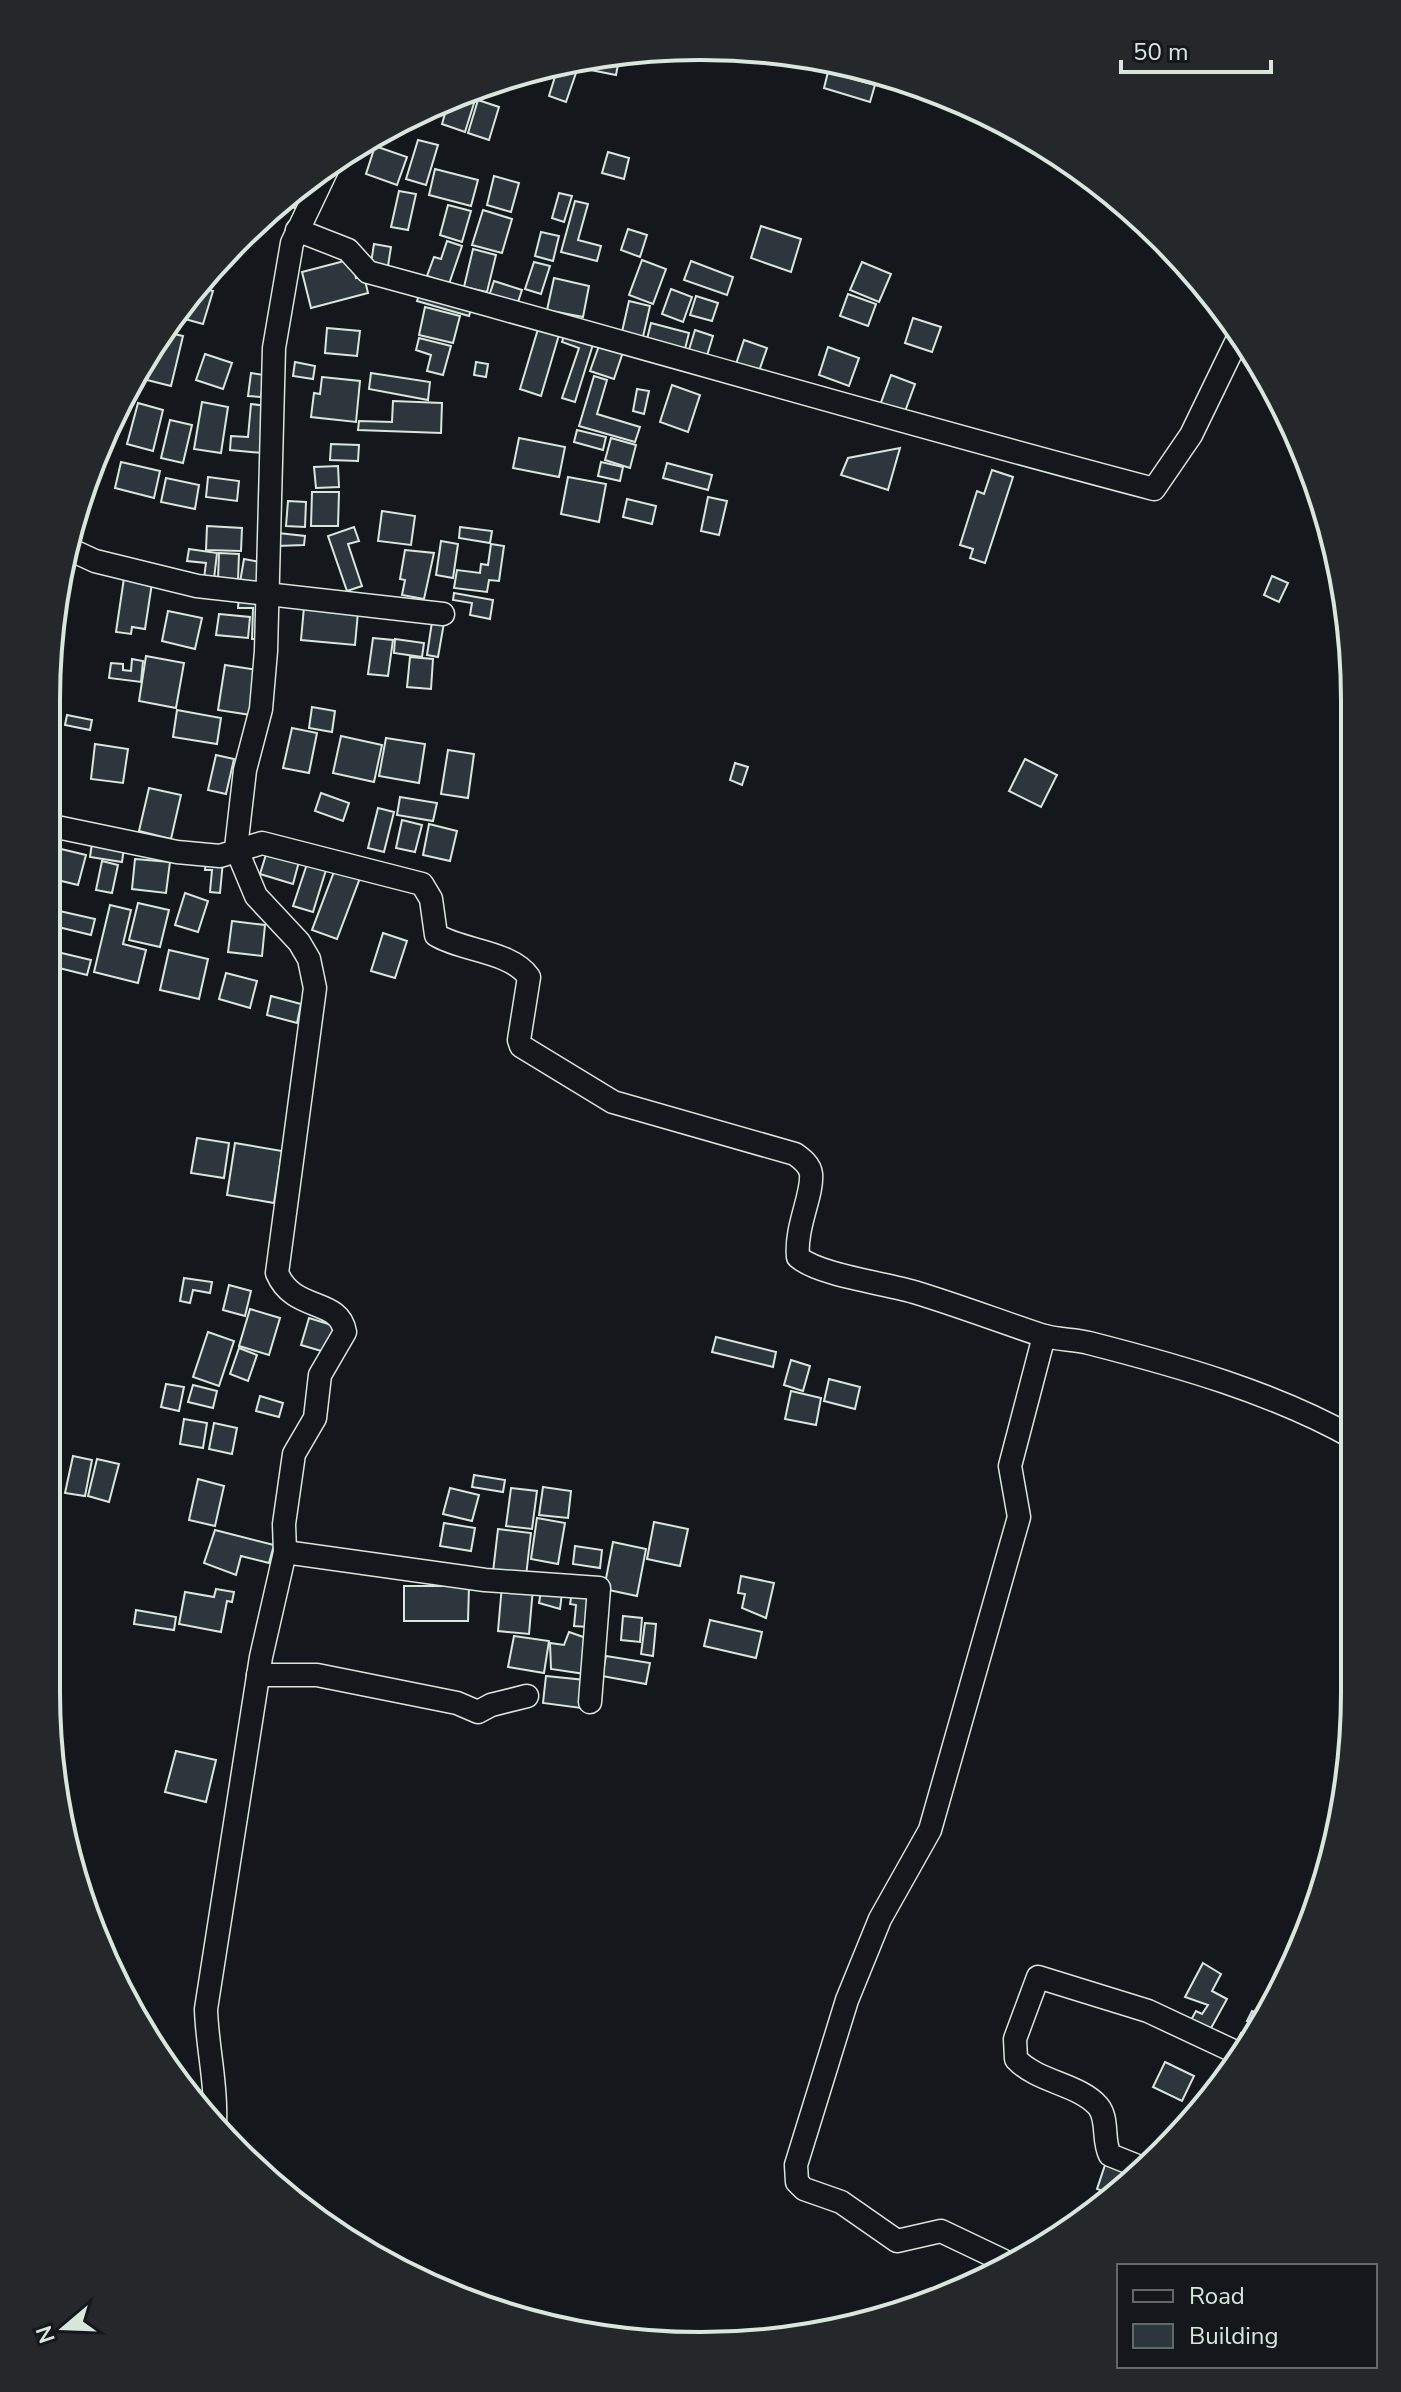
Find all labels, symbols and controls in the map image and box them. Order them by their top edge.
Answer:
scale bar [1121,24,1271,74]
text: 50 m [1133,36,1189,68]
legend [1117,2264,1377,2368]
text: Road [1189,2280,1245,2312]
north arrow [24,2288,104,2368]
text: Building [1189,2320,1279,2352]
text: N [29,2322,63,2347]

